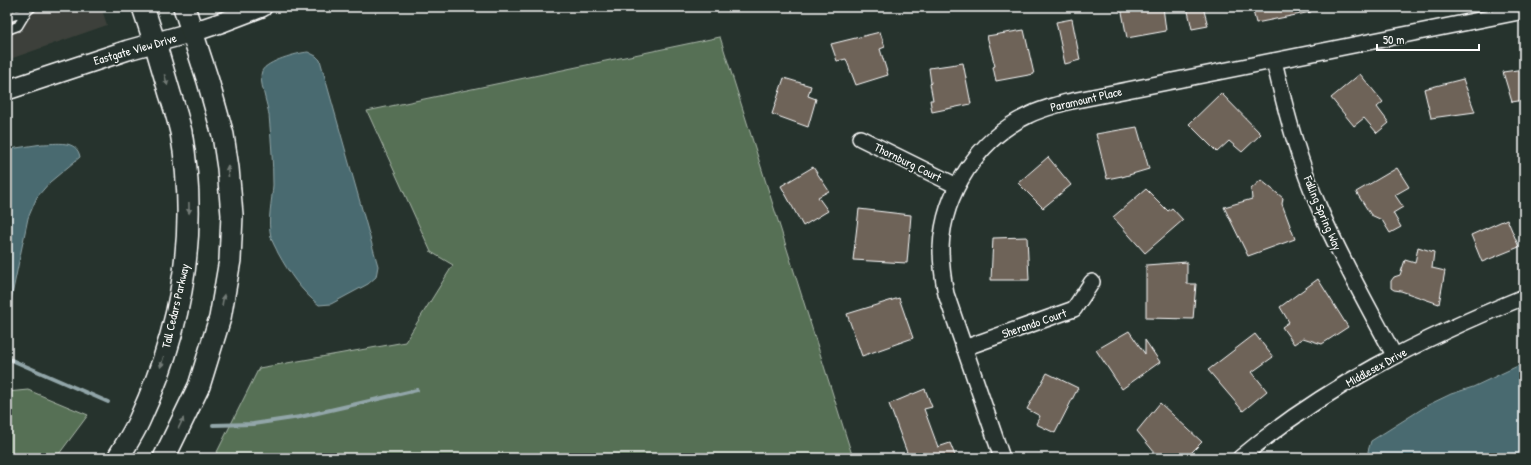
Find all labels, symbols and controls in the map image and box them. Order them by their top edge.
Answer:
scale bar [1377,26,1479,52]
street label: Eastgate View Drive [92,29,179,69]
text: 50 m [1383,31,1404,48]
one-way arrow [163,74,169,86]
street label: Paramount Place [1049,82,1124,115]
street label: Thornburg Court [871,138,945,186]
one-way arrow [225,165,232,177]
street label: Falling Spring Way [1299,172,1346,253]
one-way arrow [185,202,192,214]
street label: Tall Cedars Parkway [157,262,193,350]
one-way arrow [220,294,226,307]
street label: Sherando Court [999,304,1069,342]
street label: Middlesex Drive [1342,343,1410,391]
one-way arrow [159,357,165,369]
one-way arrow [178,417,184,429]

